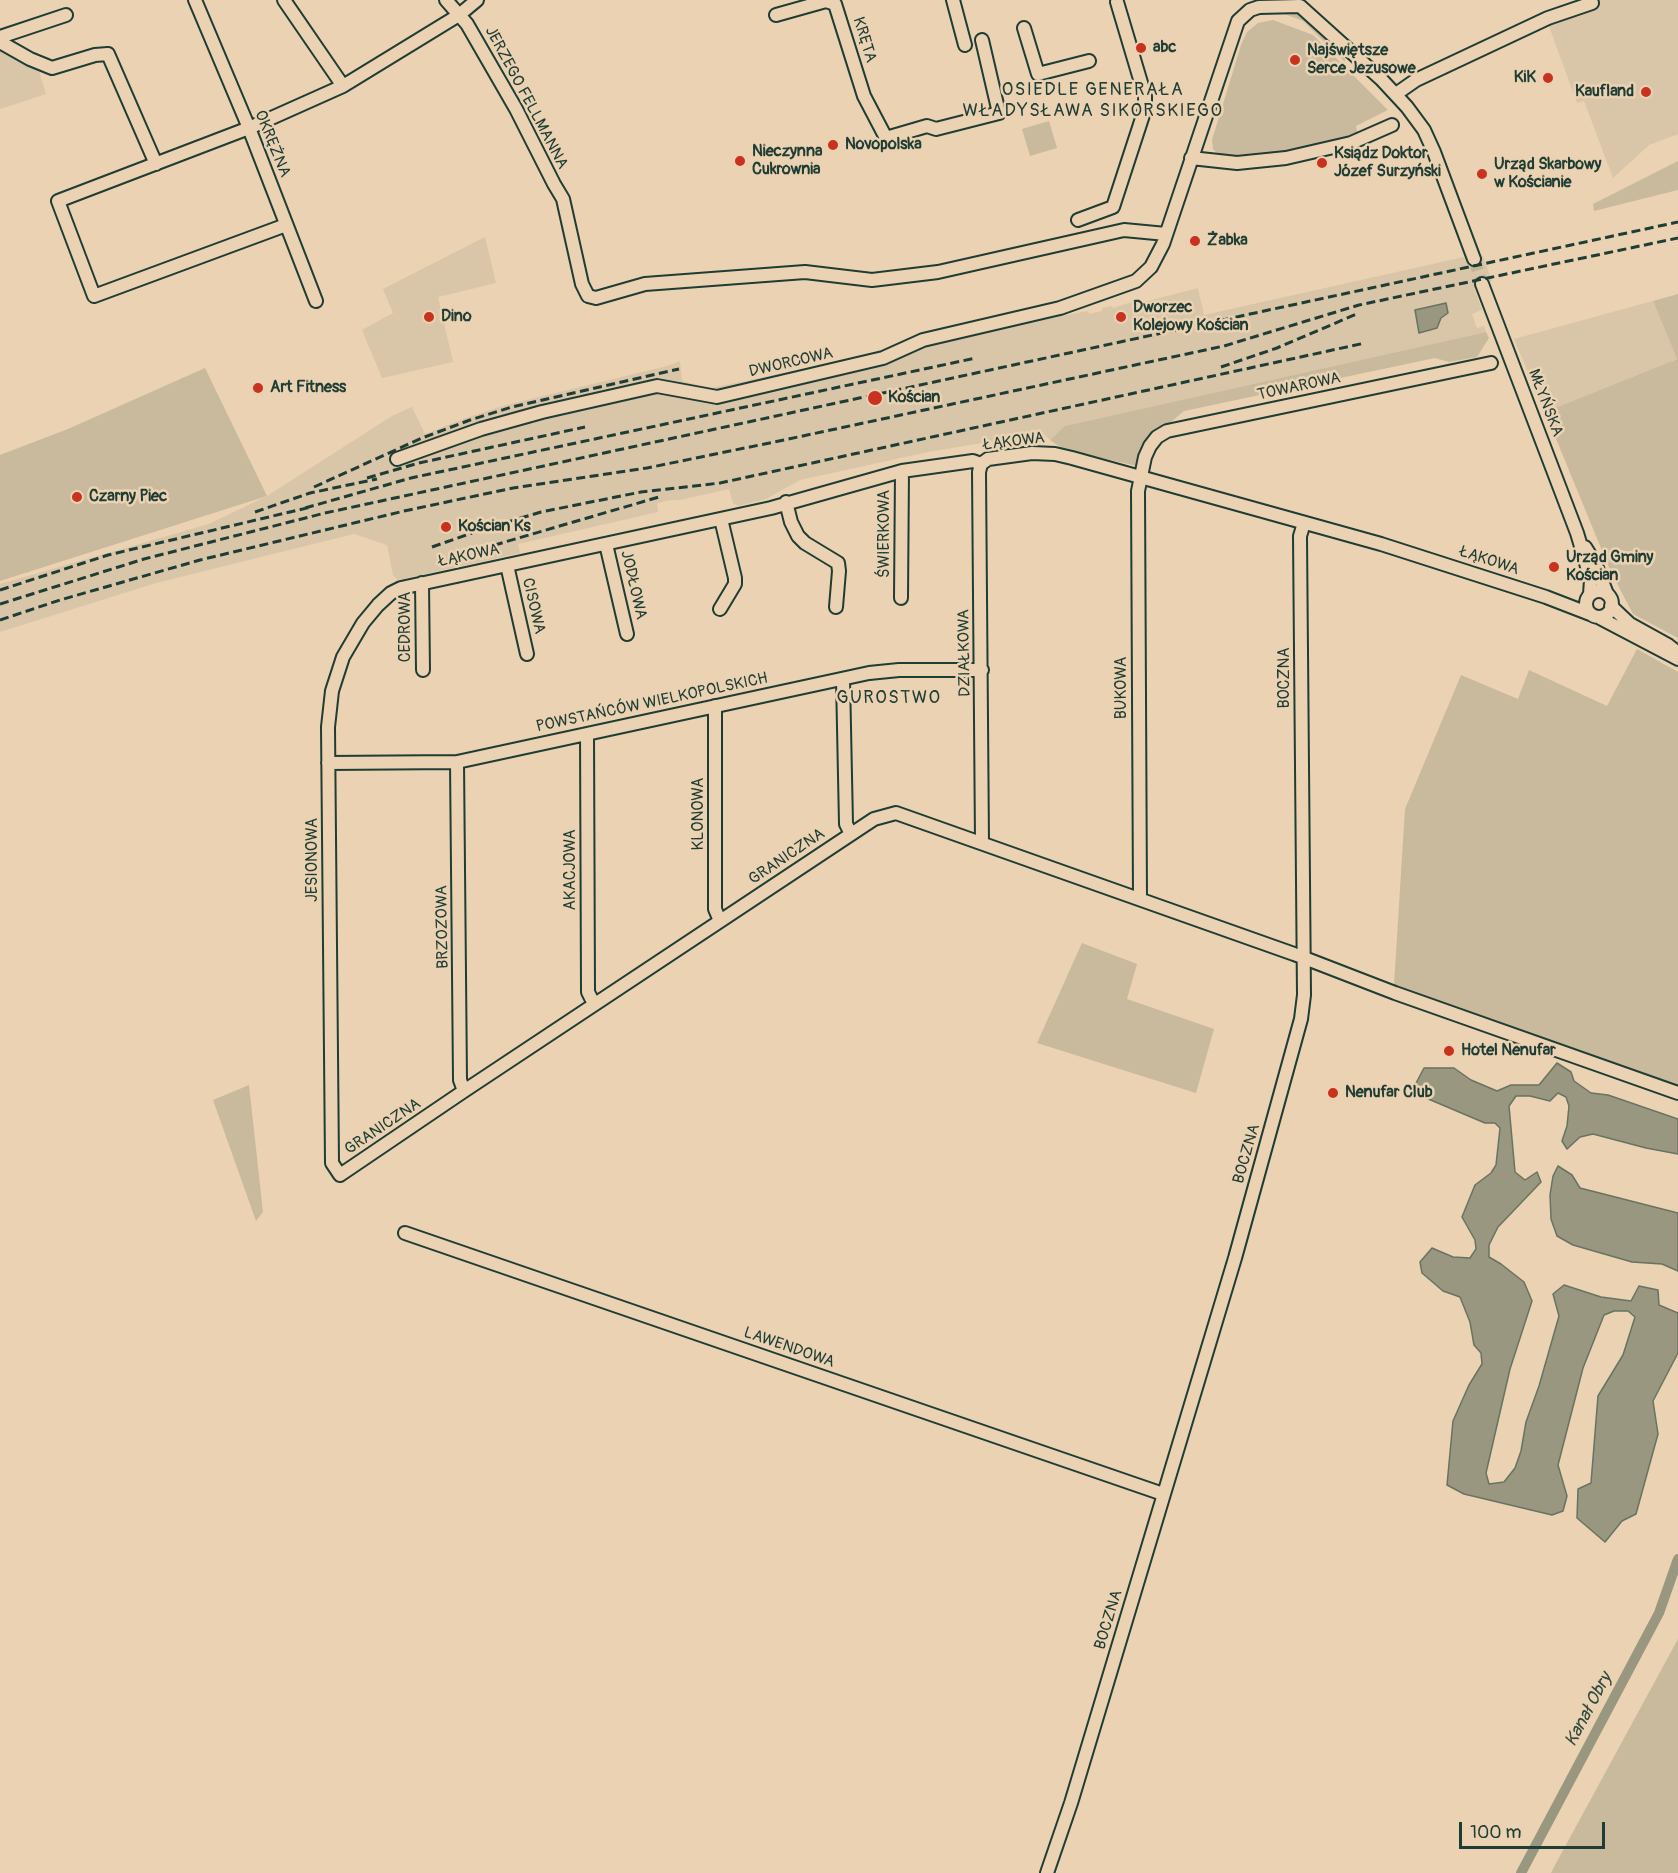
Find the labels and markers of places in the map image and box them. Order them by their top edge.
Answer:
place label: abc [1153,38,1176,58]
marker: abc [1134,41,1148,55]
place label: Najświętsze Serce Jezusowe [1307,41,1416,79]
marker: Najświętsze Serce Jezusowe [1288,53,1302,67]
place label: KiK [1514,68,1536,88]
marker: KiK [1541,71,1555,85]
place label: Kaufland [1575,82,1634,102]
marker: Kaufland [1639,85,1653,99]
place label: Novopolska [845,135,922,155]
marker: Novopolska [826,138,840,152]
place label: Nieczynna Cukrownia [752,142,822,180]
place label: Ksiądz Doktor Józef Surzyński [1334,144,1441,182]
marker: Nieczynna Cukrownia [733,154,747,168]
place label: Urząd Skarbowy w Kościanie [1494,155,1601,193]
marker: Ksiądz Doktor Józef Surzyński [1315,156,1329,170]
marker: Urząd Skarbowy w Kościanie [1475,167,1489,181]
place label: Żabka [1207,231,1248,251]
marker: Żabka [1188,234,1202,248]
place label: Dworzec Kolejowy Kościan [1133,298,1249,336]
place label: Dino [441,307,472,327]
marker: Dino [422,310,436,324]
marker: Dworzec Kolejowy Kościan [1114,310,1128,324]
place label: Art Fitness [270,378,346,398]
marker: Art Fitness [251,381,265,395]
place label: Kościan [888,388,940,408]
marker: Kościan [866,389,884,407]
place label: Czarny Piec [89,487,167,507]
marker: Czarny Piec [70,490,84,504]
place label: Kościan Ks [458,517,531,537]
marker: Kościan Ks [439,520,453,534]
place label: Urząd Gminy Kościan [1566,548,1653,586]
marker: Urząd Gminy Kościan [1547,560,1561,574]
place label: Hotel Nenufar [1461,1041,1556,1061]
marker: Hotel Nenufar [1442,1044,1456,1058]
place label: Nenufar Club [1345,1083,1433,1103]
marker: Nenufar Club [1326,1086,1340,1100]

